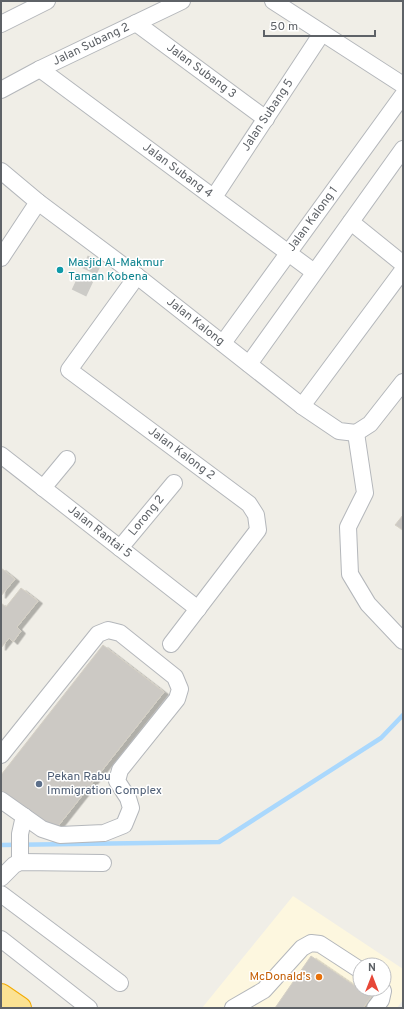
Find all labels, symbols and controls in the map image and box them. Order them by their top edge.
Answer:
scale bar [264,12,375,38]
street label: Jalan Subang 2 [50,19,132,70]
text: 50 m [270,19,298,35]
street label: Jalan Subang 3 [163,40,239,102]
street label: Jalan Subang 5 [238,76,298,154]
street label: Jalan Subang 4 [139,140,216,202]
street label: Jalan Kalong 1 [284,183,342,255]
place label: Masjid Al-Makmur Taman Kobena [68,255,164,285]
marker: Masjid Al-Makmur Taman Kobena [55,265,65,275]
street label: Jalan Kalong [163,294,228,350]
street label: Jalan Kalong 2 [144,423,218,484]
street label: Lorong 2 [125,492,168,539]
street label: Jalan Rantai 5 [64,502,135,562]
place label: Pekan Rabu Immigration Complex [47,769,162,799]
marker: Pekan Rabu Immigration Complex [34,779,44,789]
north arrow [352,957,392,997]
text: N [368,961,376,975]
place label: McDonald's [249,969,311,985]
marker: McDonald's [314,972,324,982]

